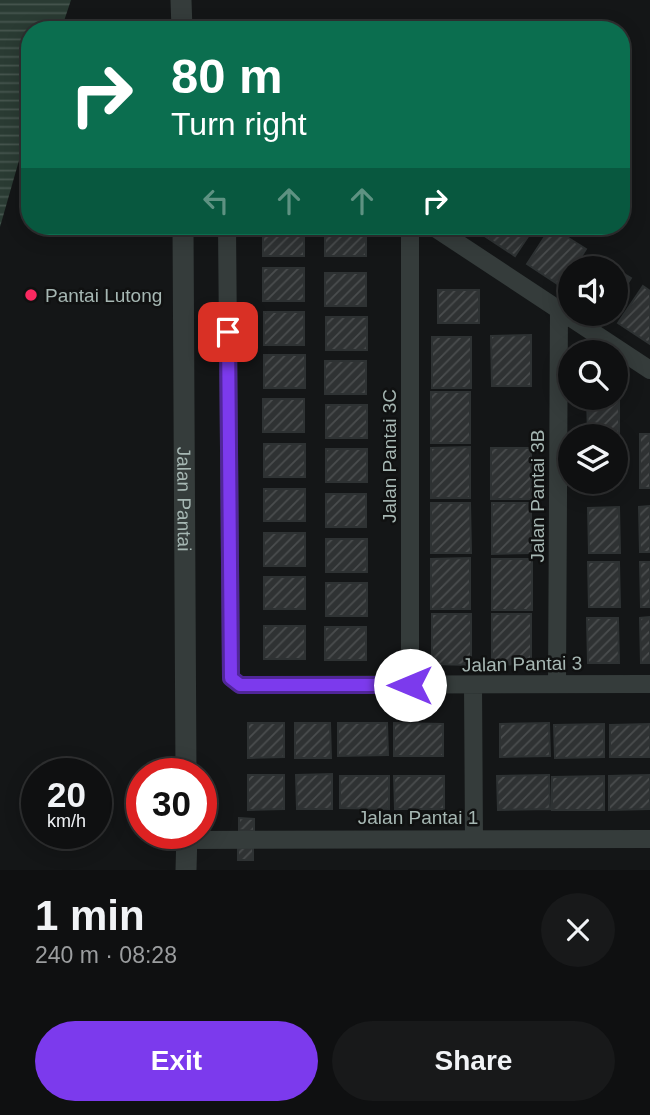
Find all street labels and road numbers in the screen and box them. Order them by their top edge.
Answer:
street label: Jalan Pantai 3C [379,389,400,523]
street label: Jalan Pantai 3B [527,429,548,563]
street label: Jalan Pantai [174,447,195,551]
street label: Jalan Pantai 3 [462,652,582,676]
street label: Jalan Pantai 1 [358,807,478,828]

